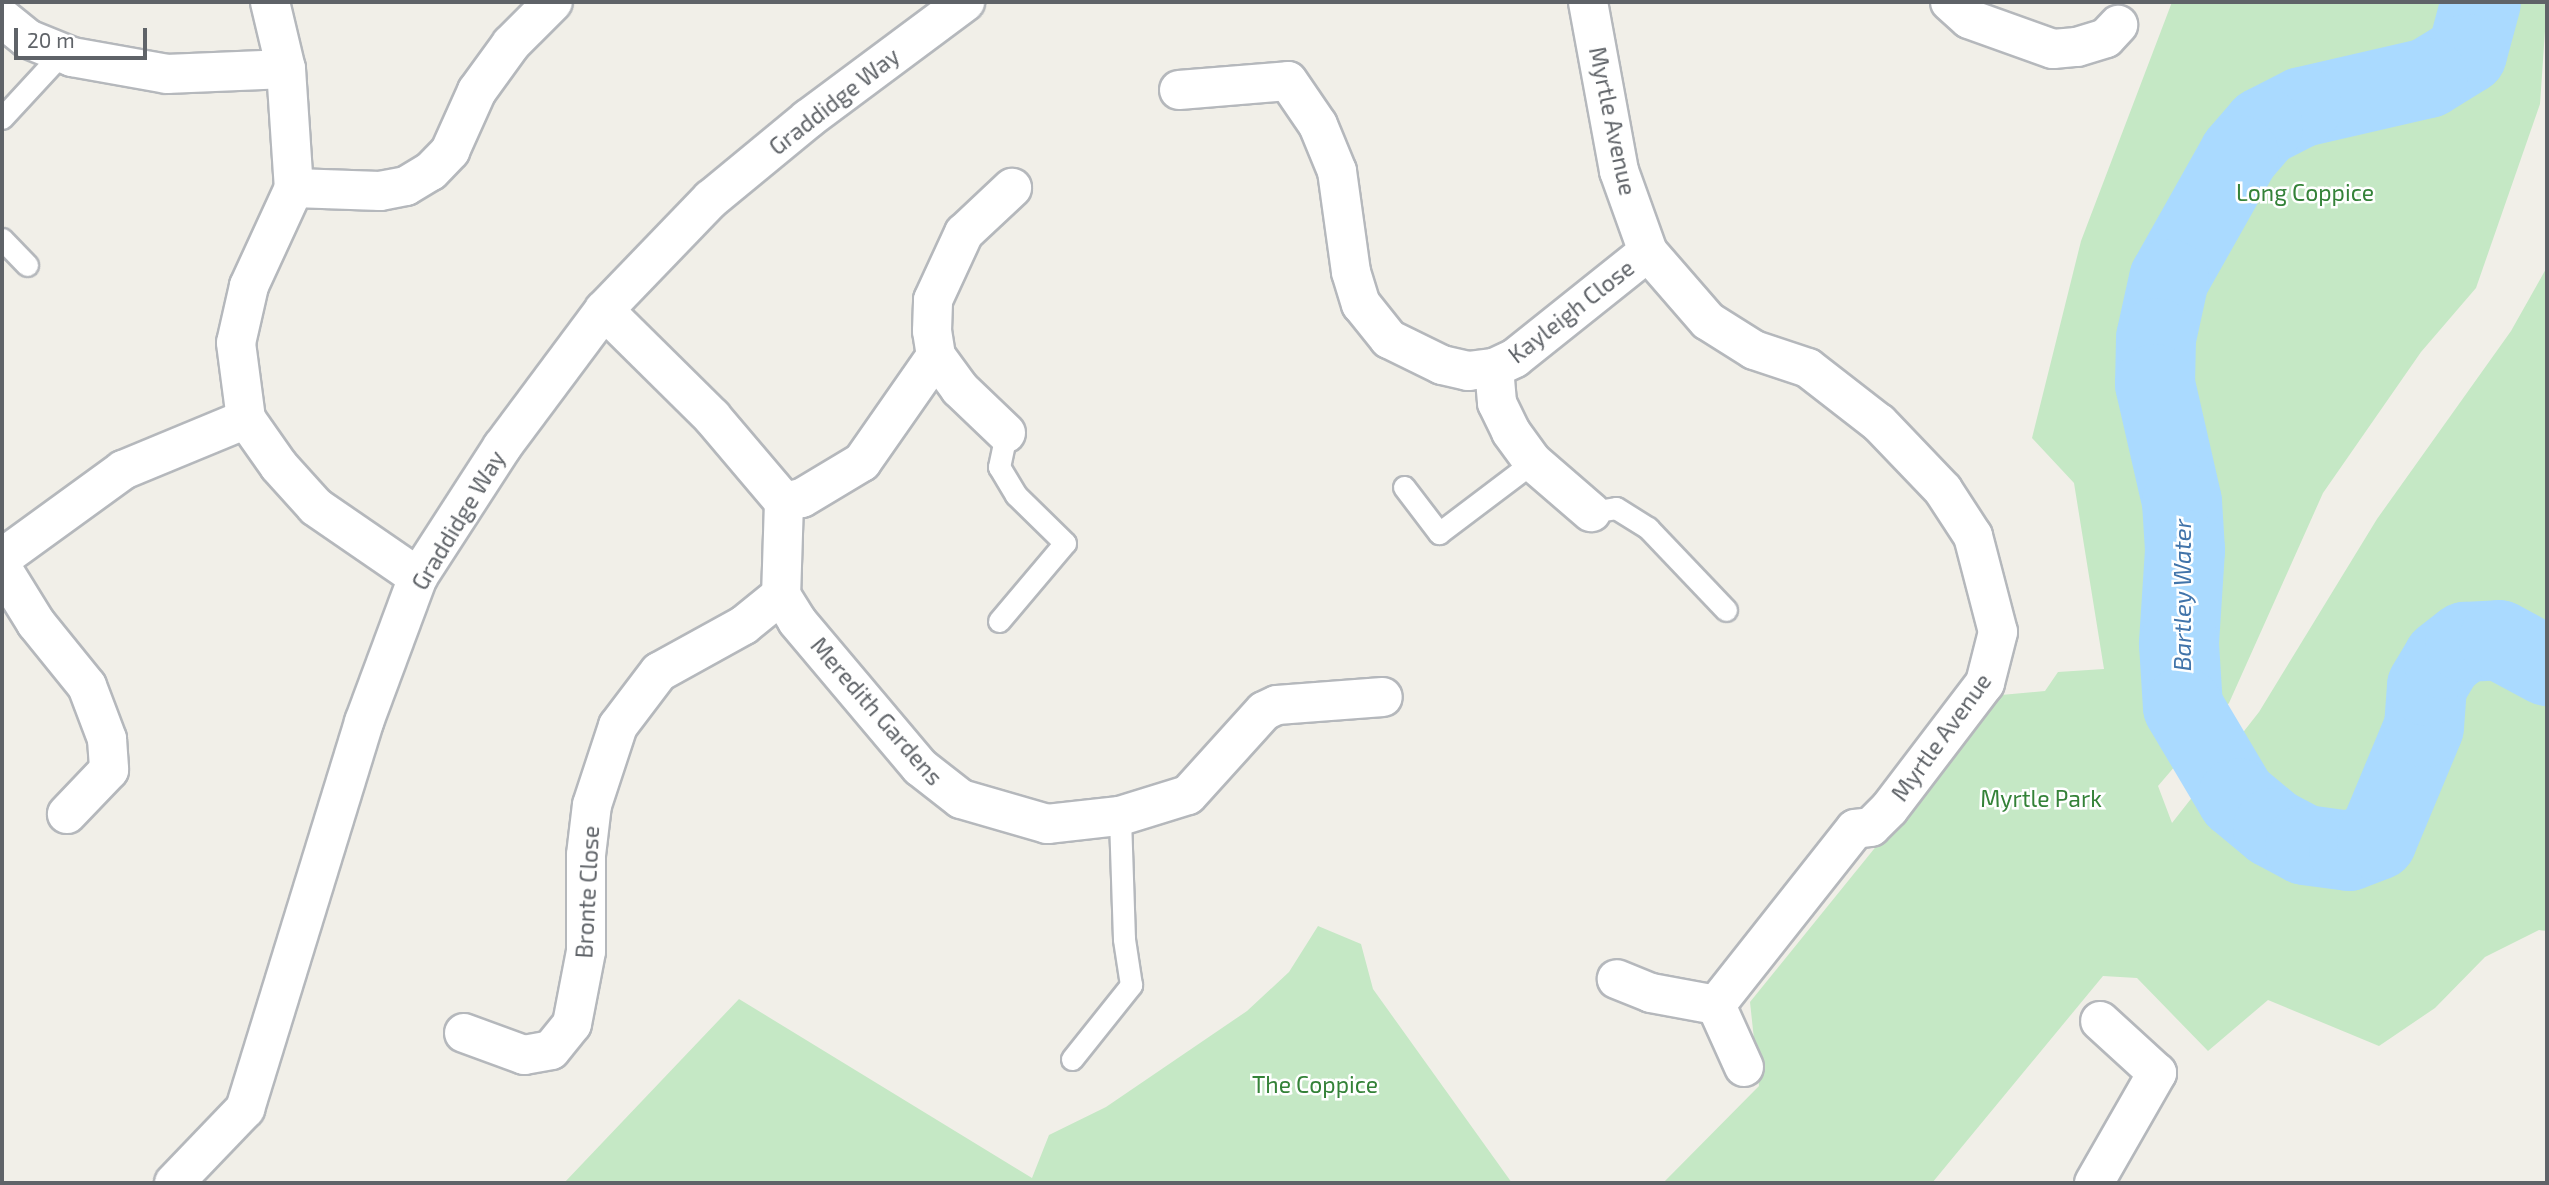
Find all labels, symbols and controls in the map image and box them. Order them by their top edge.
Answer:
scale bar [18,14,150,58]
text: 20 m [27,27,75,52]
street label: Graddidge Way [763,41,905,161]
street label: Myrtle Avenue [1584,44,1642,198]
park label: Long Coppice [2236,178,2374,206]
street label: Kayleigh Close [1503,253,1639,369]
street label: Graddidge Way [405,445,511,595]
water label: Bartley Water [2168,519,2196,671]
street label: Meredith Gardens [805,632,949,790]
street label: Myrtle Avenue [1885,668,1997,806]
park label: Myrtle Park [1980,784,2102,812]
street label: Bronte Close [570,825,604,959]
park label: The Coppice [1252,1070,1378,1098]

